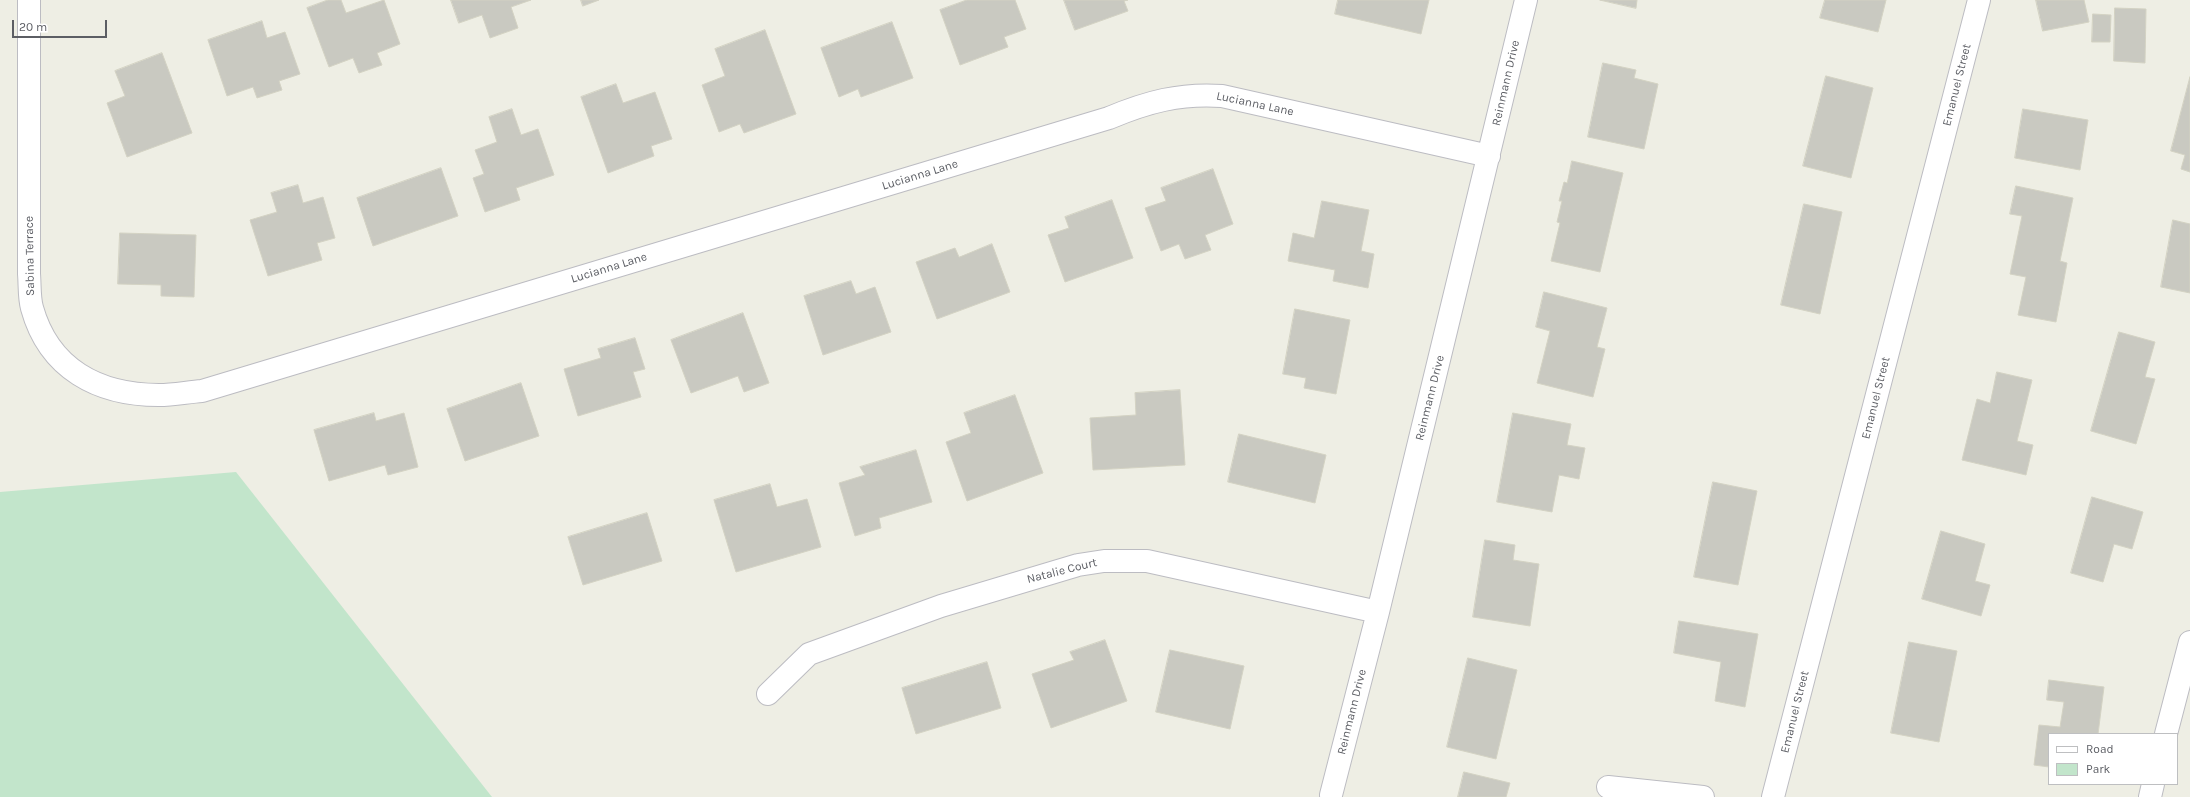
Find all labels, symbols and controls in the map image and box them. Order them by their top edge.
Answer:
scale bar [14,12,109,38]
text: 20 m [19,20,47,34]
street label: Reinmann Drive [1489,39,1523,127]
street label: Emanuel Street [1940,42,1974,128]
street label: Lucianna Lane [1215,89,1295,119]
street label: Lucianna Lane [880,157,960,193]
street label: Sabina Terrace [22,216,38,296]
street label: Lucianna Lane [569,250,649,286]
street label: Reinmann Drive [1412,354,1448,442]
street label: Emanuel Street [1859,355,1893,441]
street label: Natalie Court [1025,555,1099,587]
street label: Reinmann Drive [1334,668,1370,756]
street label: Emanuel Street [1778,669,1812,755]
legend [2048,733,2178,785]
text: Road [2086,742,2114,756]
text: Park [2086,762,2110,776]

